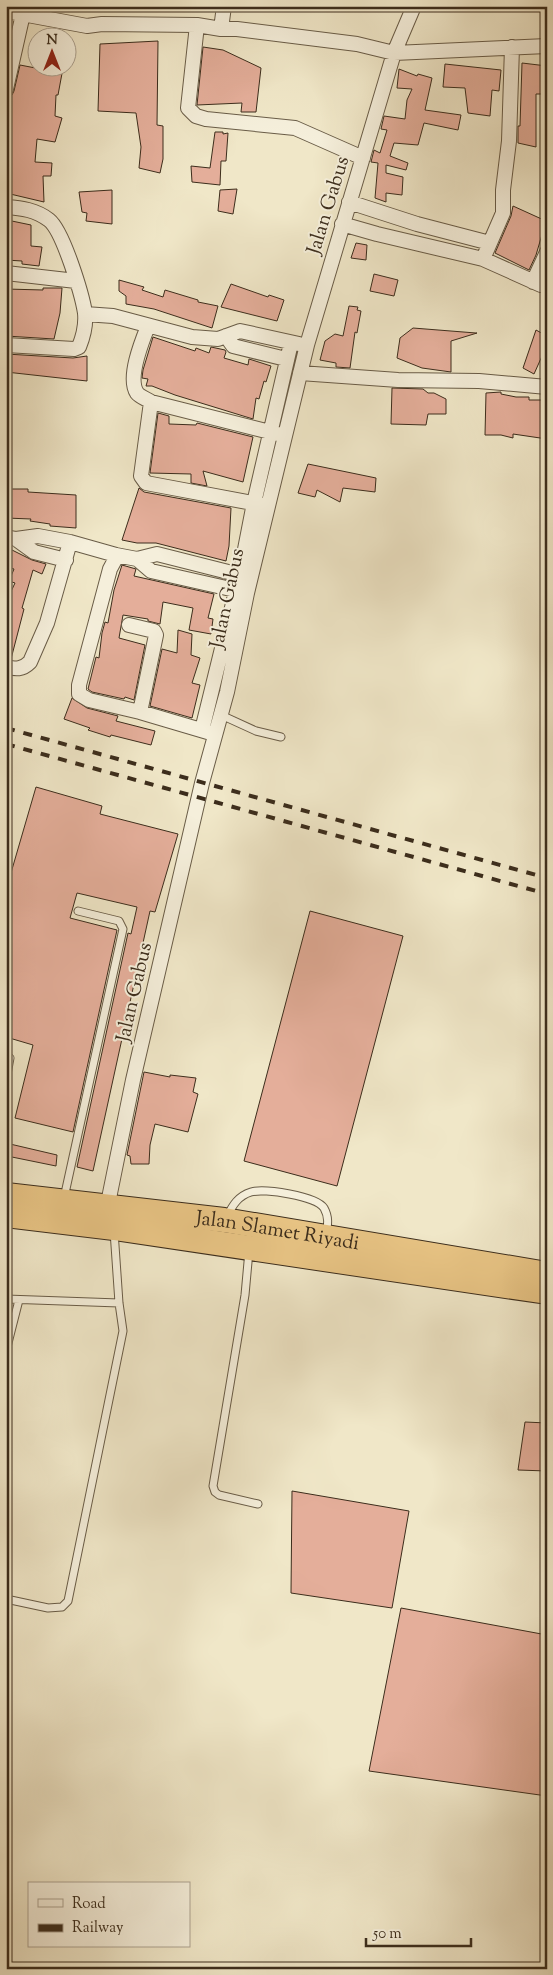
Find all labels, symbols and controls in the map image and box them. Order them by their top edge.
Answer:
north arrow [28,28,78,78]
text: N [46,31,58,51]
street label: Jalan Gabus [300,153,358,260]
street label: Jalan Gabus [203,546,253,652]
street label: Jalan Gabus [110,940,161,1046]
street label: Jalan Slamet Riyadi [193,1205,362,1259]
legend [28,1882,190,1948]
text: Road [72,1894,106,1915]
scale bar [366,1915,470,1947]
text: Railway [72,1918,124,1939]
text: 50 m [372,1924,402,1945]

